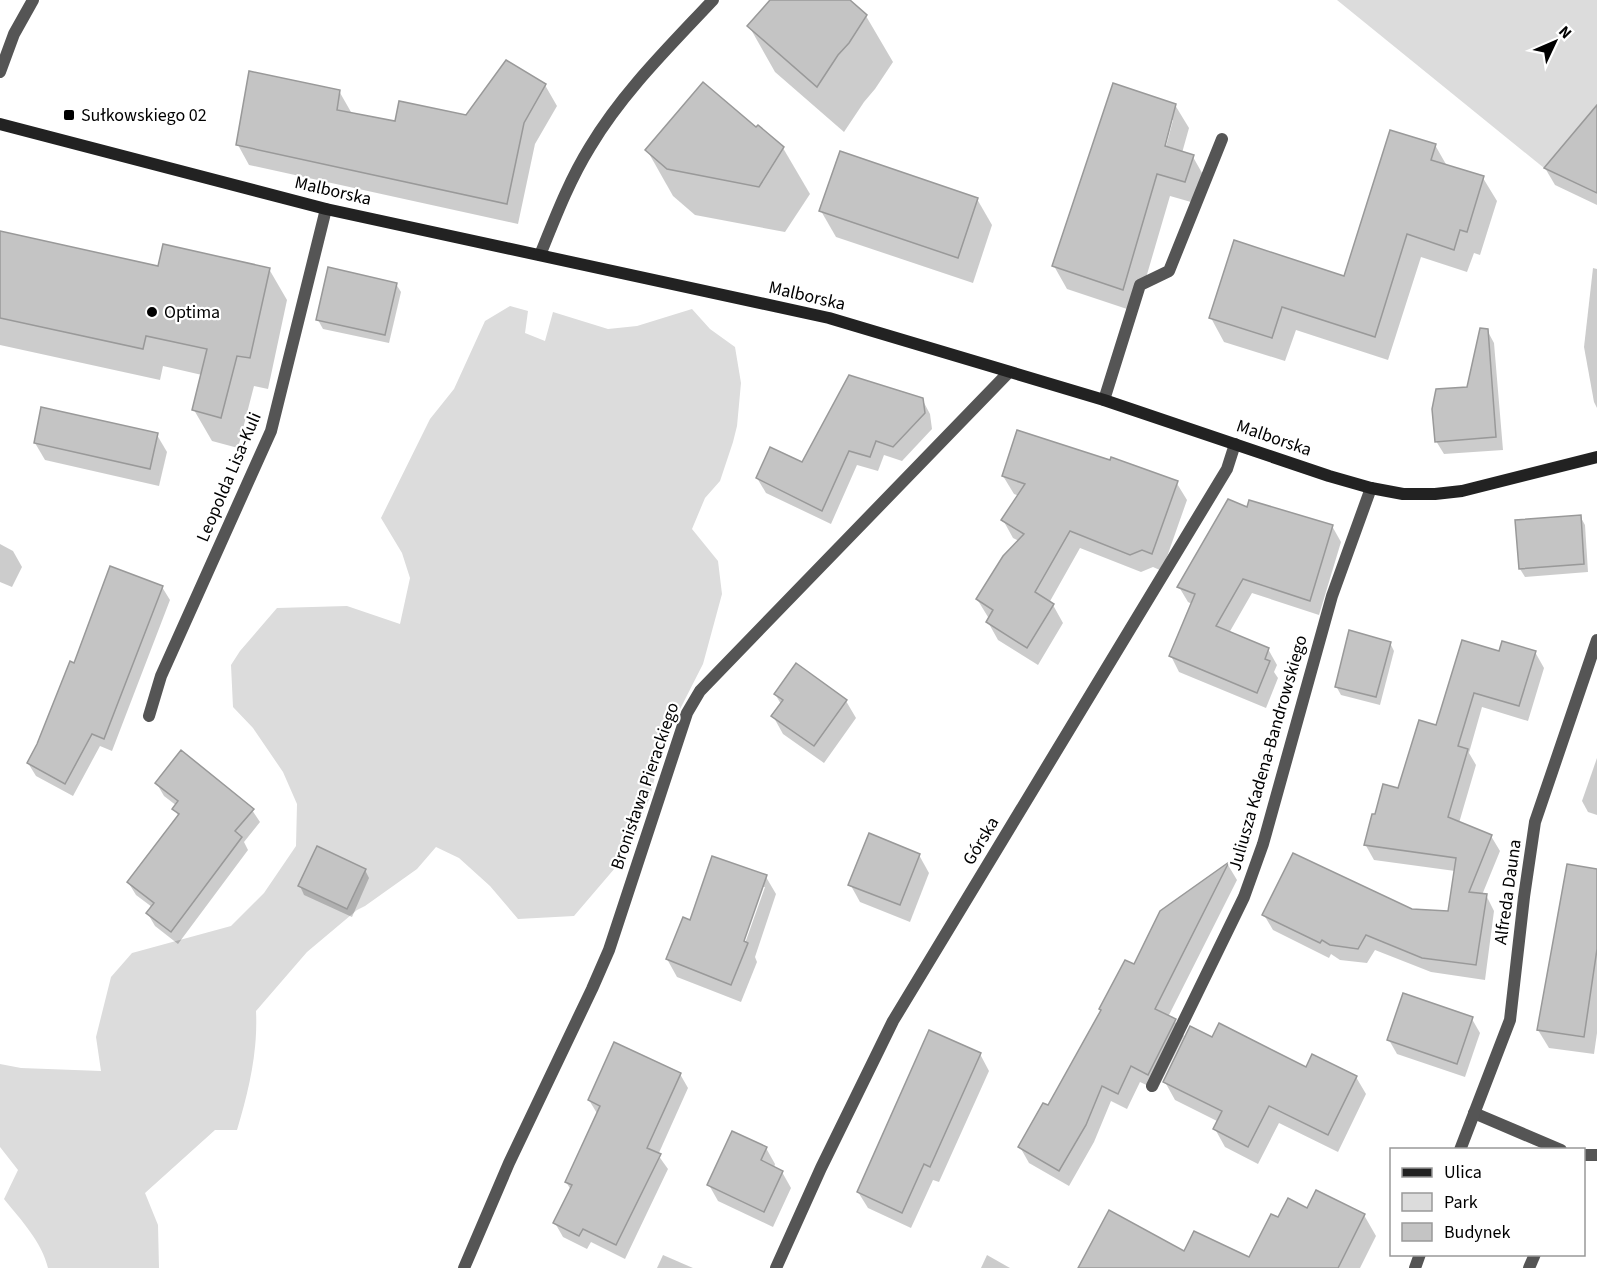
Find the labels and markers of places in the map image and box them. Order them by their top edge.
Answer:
place label: Sułkowskiego 02 [81,103,207,128]
marker: Sułkowskiego 02 [62,108,76,122]
place label: Optima [164,300,220,325]
marker: Optima [145,305,159,319]

